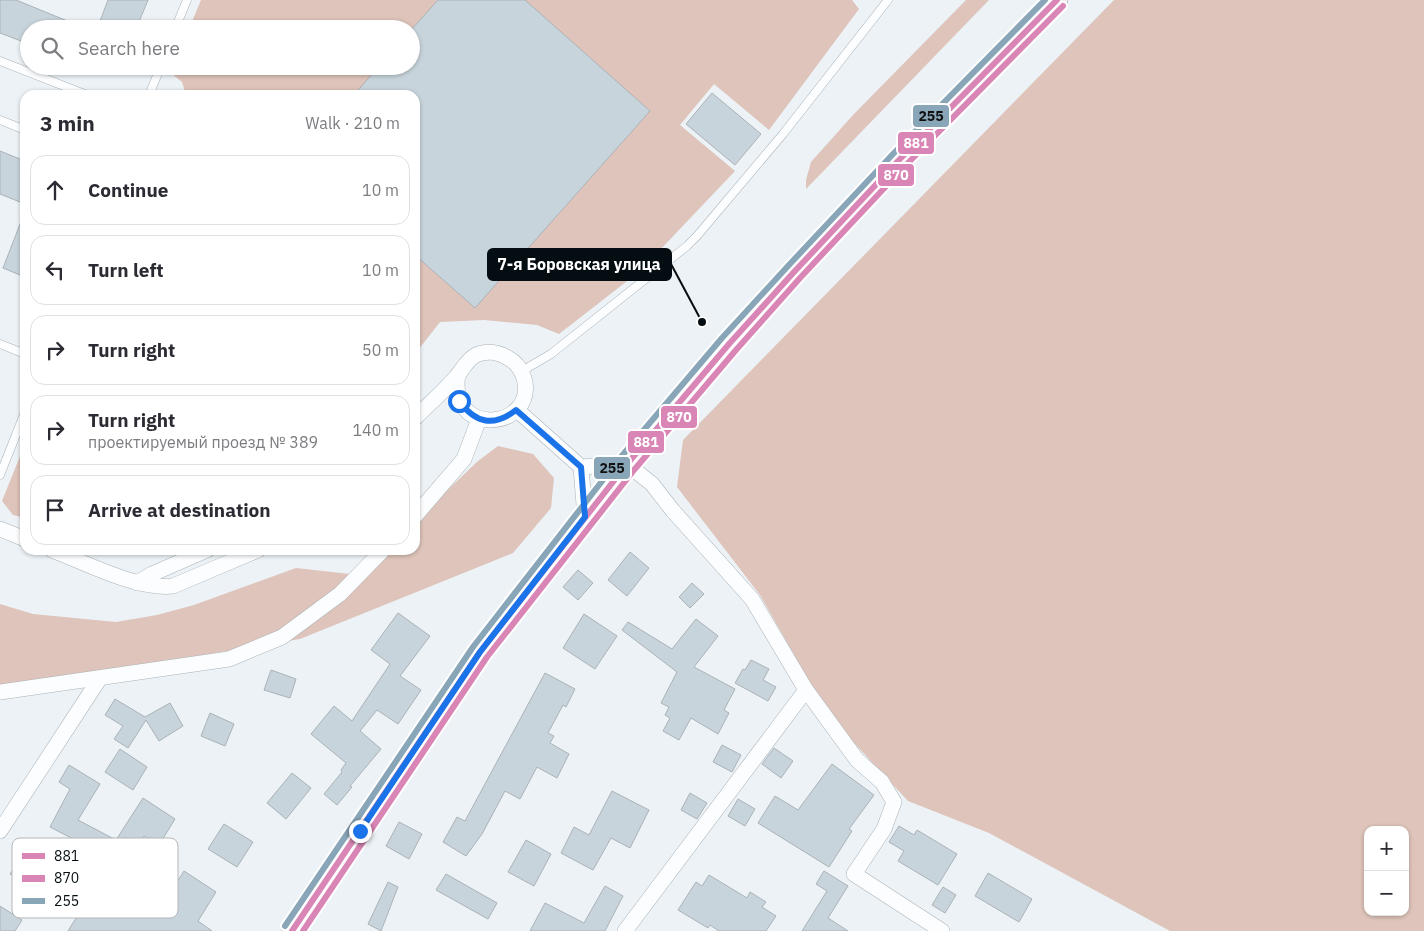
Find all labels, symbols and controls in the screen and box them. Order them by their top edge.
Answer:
search box [20,20,420,75]
icon: search [38,34,66,62]
text: Search here [78,36,180,60]
line badge: 255 [912,104,950,128]
text: 255 [918,107,944,125]
text: 3 min [40,109,95,137]
text: Walk · 210 m [305,113,400,133]
line badge: 881 [897,131,935,155]
text: 881 [903,134,929,152]
line badge: 870 [877,163,915,187]
text: 870 [883,166,909,184]
icon: ahead [41,176,69,204]
text: Continue [88,178,168,202]
text: 10 m [362,180,399,200]
callout: 7-я Боровская улица [488,249,671,280]
text: 7-я Боровская улица [497,254,661,274]
icon: left [41,256,69,284]
text: Turn left [88,258,164,282]
text: 10 m [362,260,399,280]
icon: right [41,336,69,364]
text: Turn right [88,338,175,362]
text: 50 m [362,340,399,360]
route start [448,390,471,413]
line badge: 870 [660,405,698,429]
text: Turn right [88,408,175,432]
text: 870 [666,408,692,426]
icon: right [41,416,69,444]
text: 140 m [352,420,399,440]
line badge: 881 [627,430,665,454]
text: проектируемый проезд № 389 [88,432,318,452]
text: 881 [633,433,659,451]
line badge: 255 [593,456,631,480]
text: 255 [599,459,625,477]
icon: arrive [41,496,69,524]
text: Arrive at destination [88,498,271,522]
route end [349,820,372,843]
map controls [1364,826,1409,916]
button: + [1364,826,1409,871]
legend [12,838,178,918]
text: 881 [54,847,79,865]
text: 870 [54,869,79,887]
button: − [1364,871,1409,916]
text: 255 [54,892,79,910]

